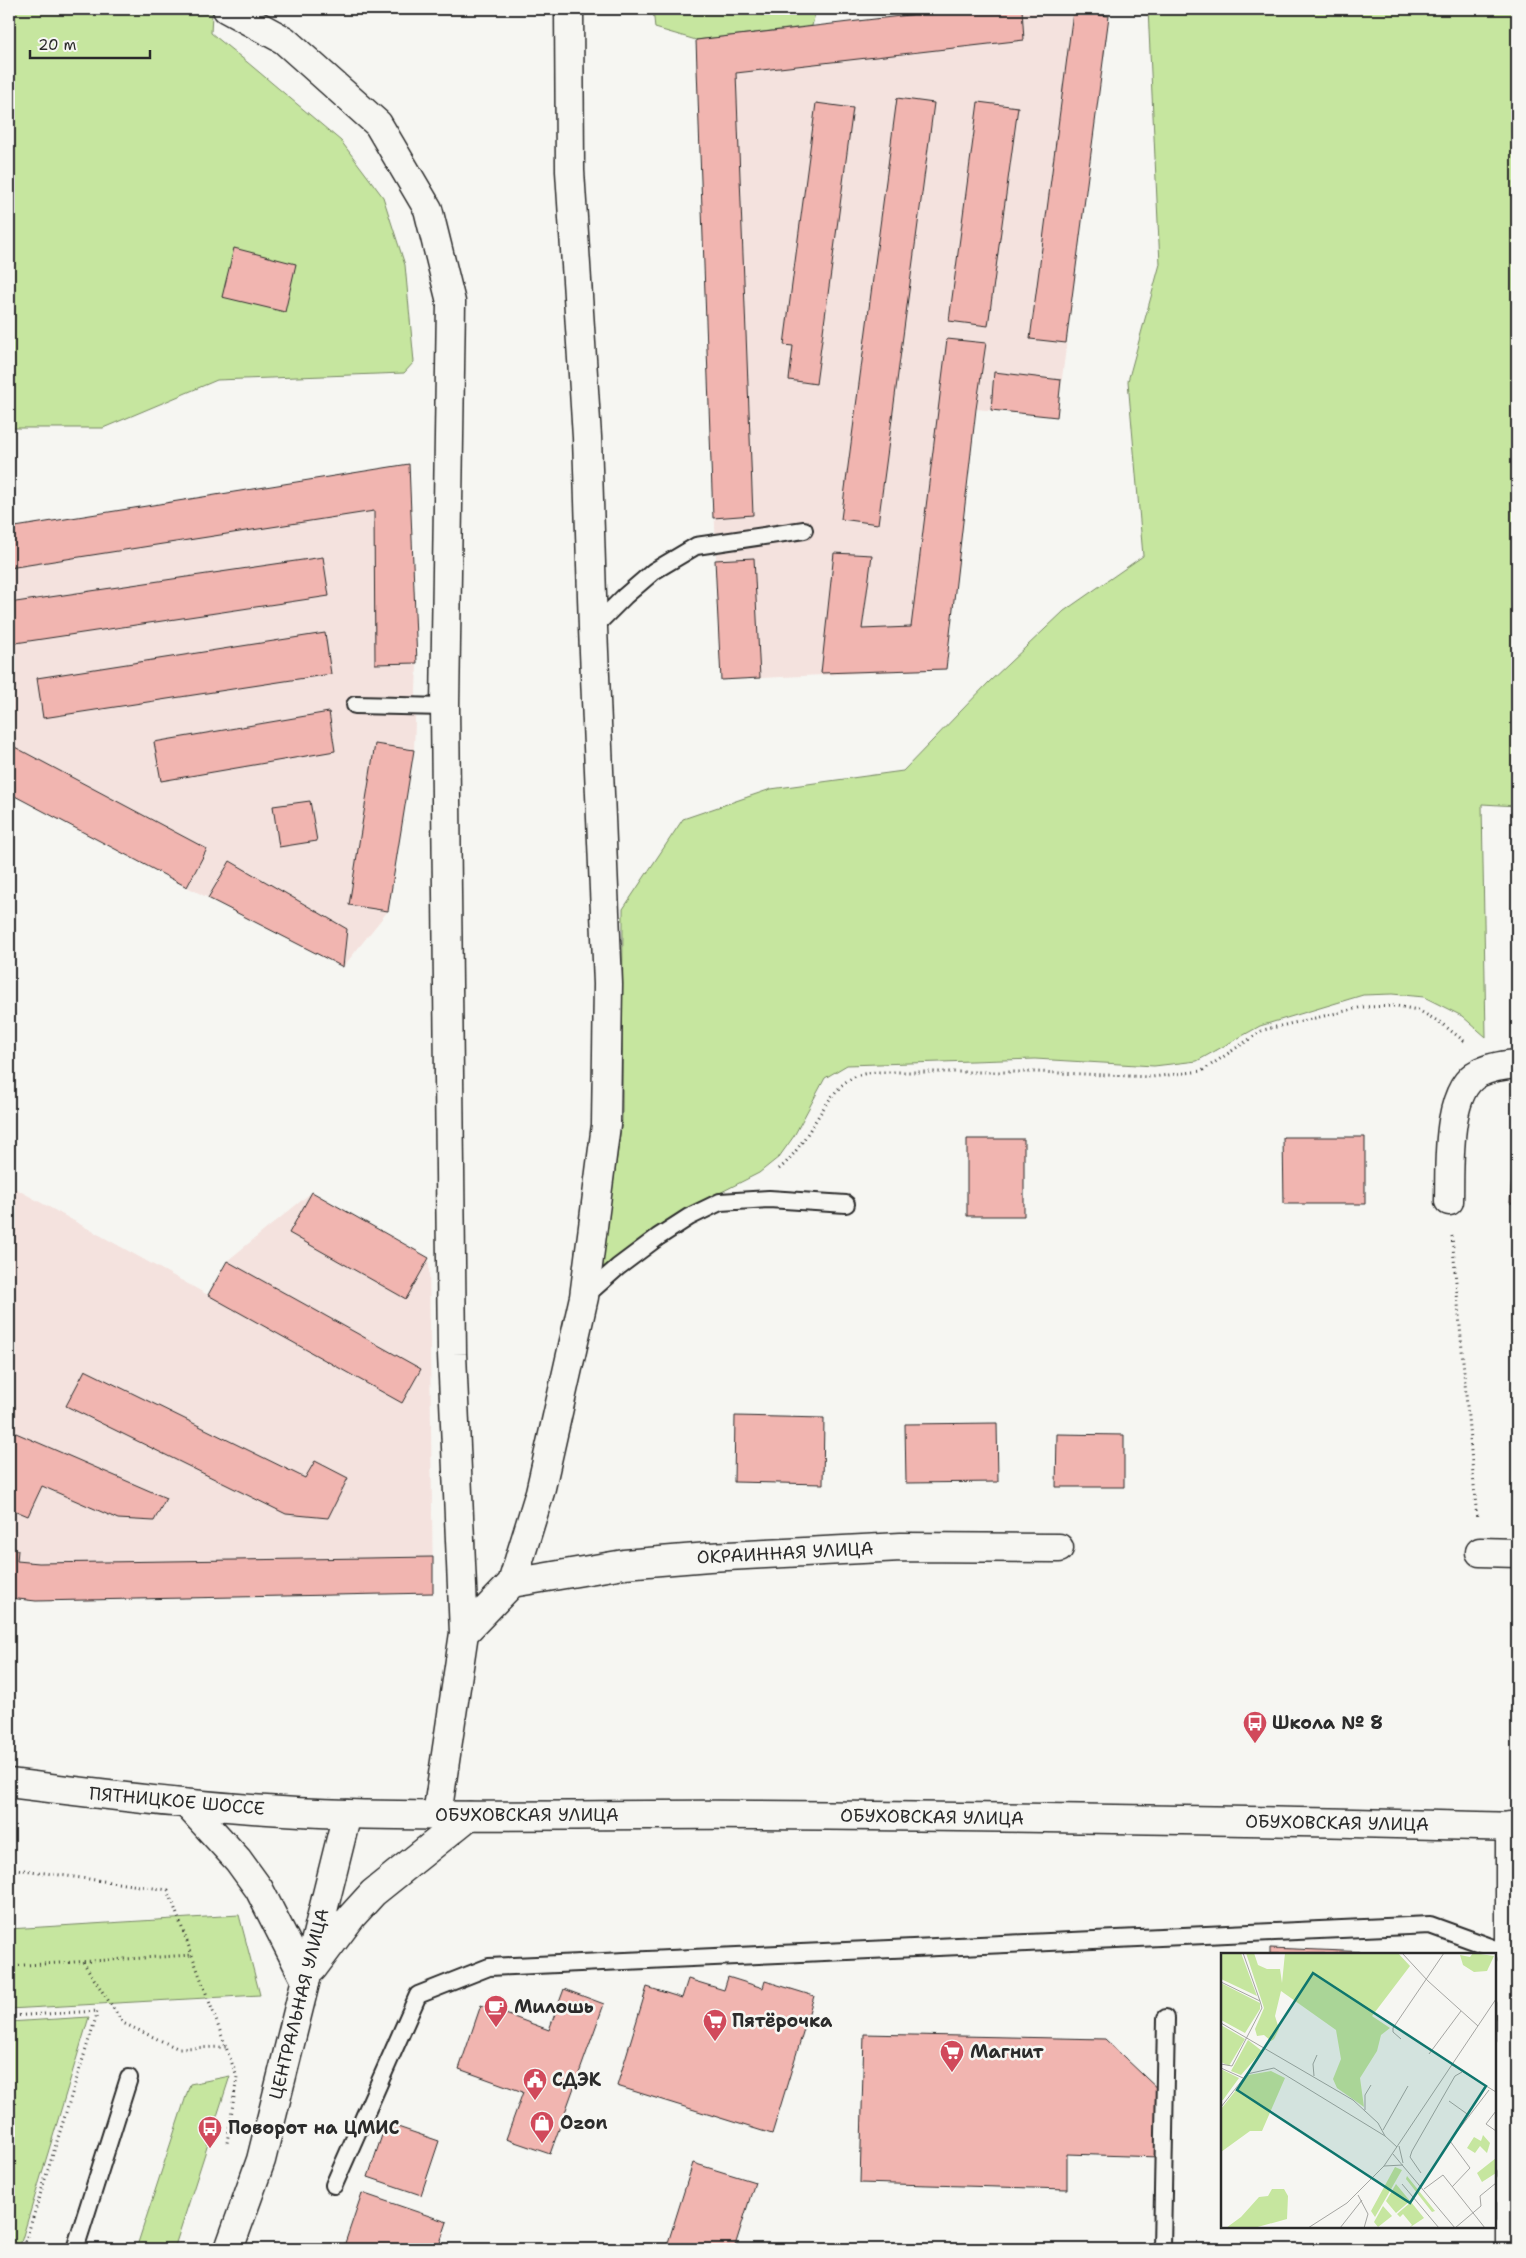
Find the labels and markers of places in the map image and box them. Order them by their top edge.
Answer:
bus stop icon: Школа № 8 [1242,1710,1268,1744]
place label: Школа № 8 [1272,1711,1383,1735]
cafe icon: Милошь [483,1994,509,2028]
place label: Милошь [514,1995,594,2019]
supermarket icon: Пятёрочка [702,2008,728,2042]
place label: Пятёрочка [732,2009,833,2033]
supermarket icon: Магнит [939,2039,965,2073]
place label: Магнит [970,2040,1044,2064]
public building icon: СДЭК [522,2067,548,2101]
place label: СДЭК [552,2068,602,2092]
shop icon: Ozon [529,2110,555,2144]
place label: Ozon [560,2111,607,2135]
bus stop icon: Поворот на ЦМИС [197,2115,223,2149]
place label: Поворот на ЦМИС [228,2116,399,2140]

